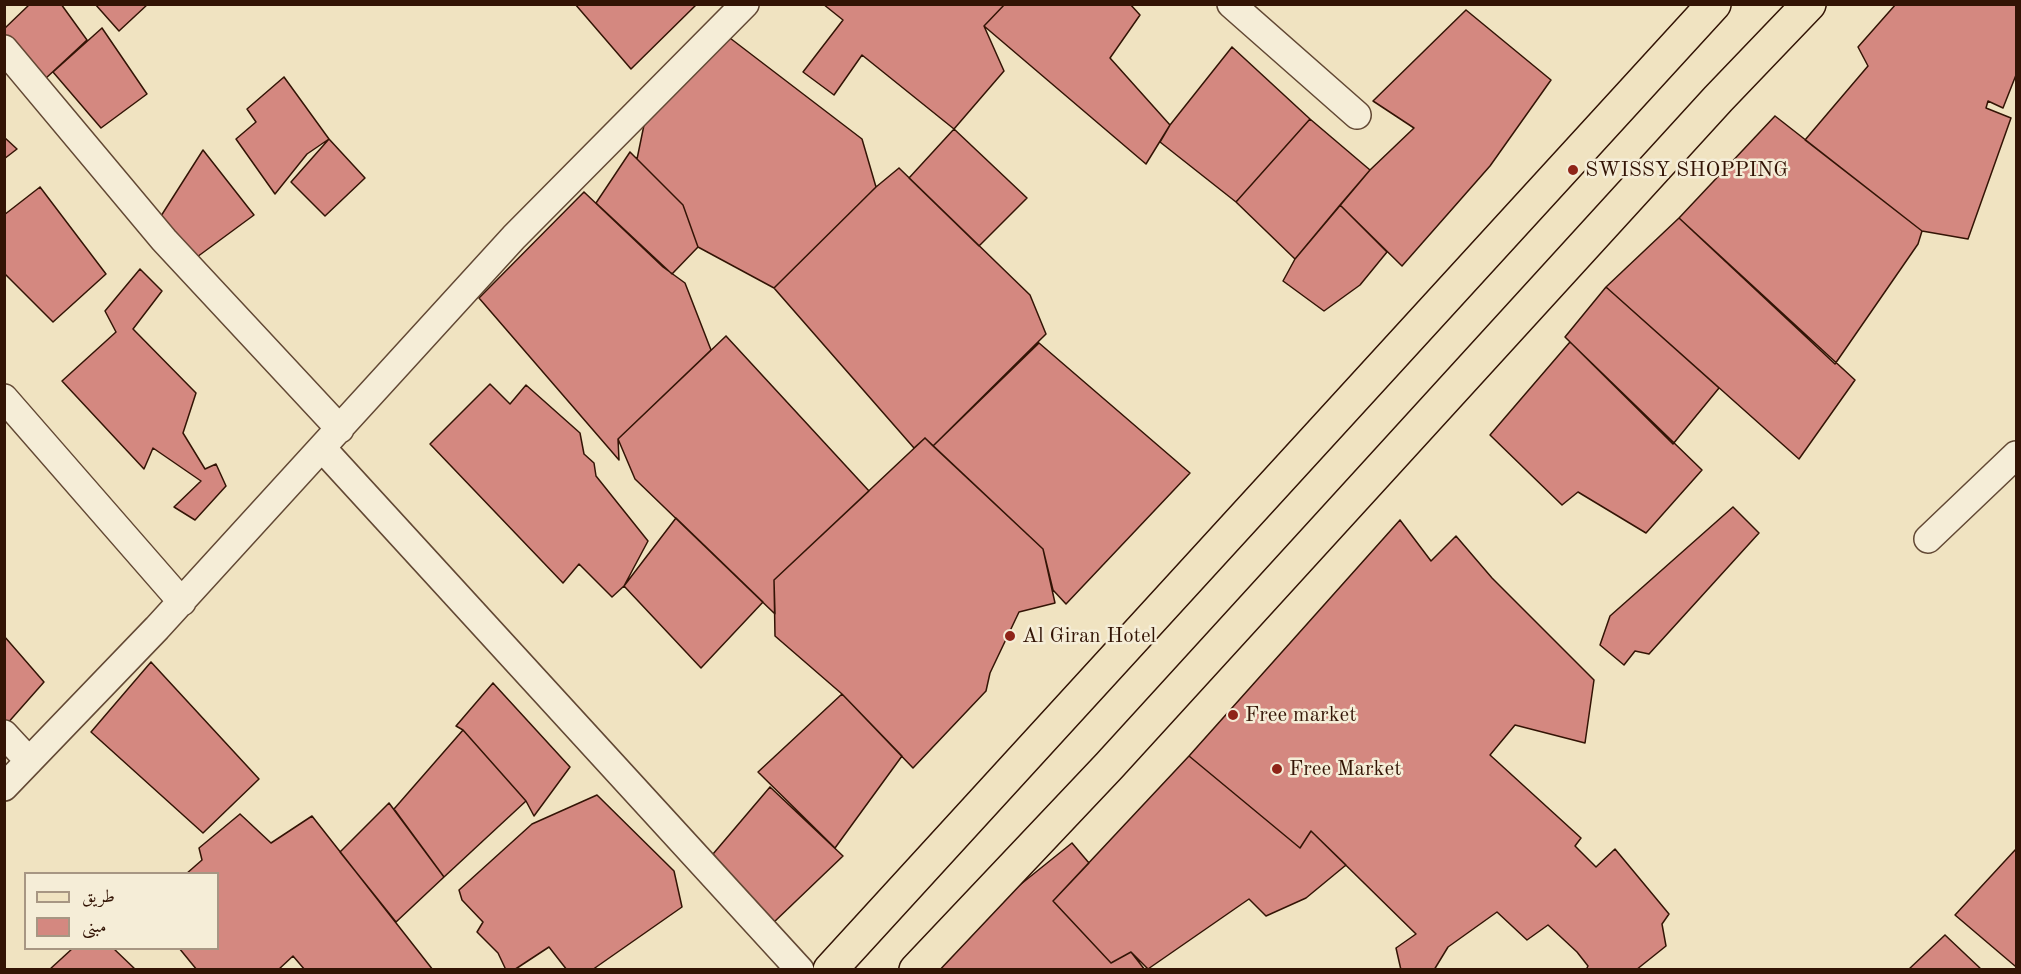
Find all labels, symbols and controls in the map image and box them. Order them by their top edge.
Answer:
place label: SWISSY SHOPPING [1585,157,1788,183]
marker: SWISSY SHOPPING [1566,163,1580,177]
place label: Al Giran Hotel [1022,623,1156,649]
marker: Al Giran Hotel [1003,629,1017,643]
place label: Free market [1245,702,1357,728]
marker: Free market [1226,708,1240,722]
place label: Free Market [1289,756,1402,782]
marker: Free Market [1270,762,1284,776]
legend [24,872,219,950]
text: طريق [82,888,115,906]
text: مبنى [82,918,107,936]

